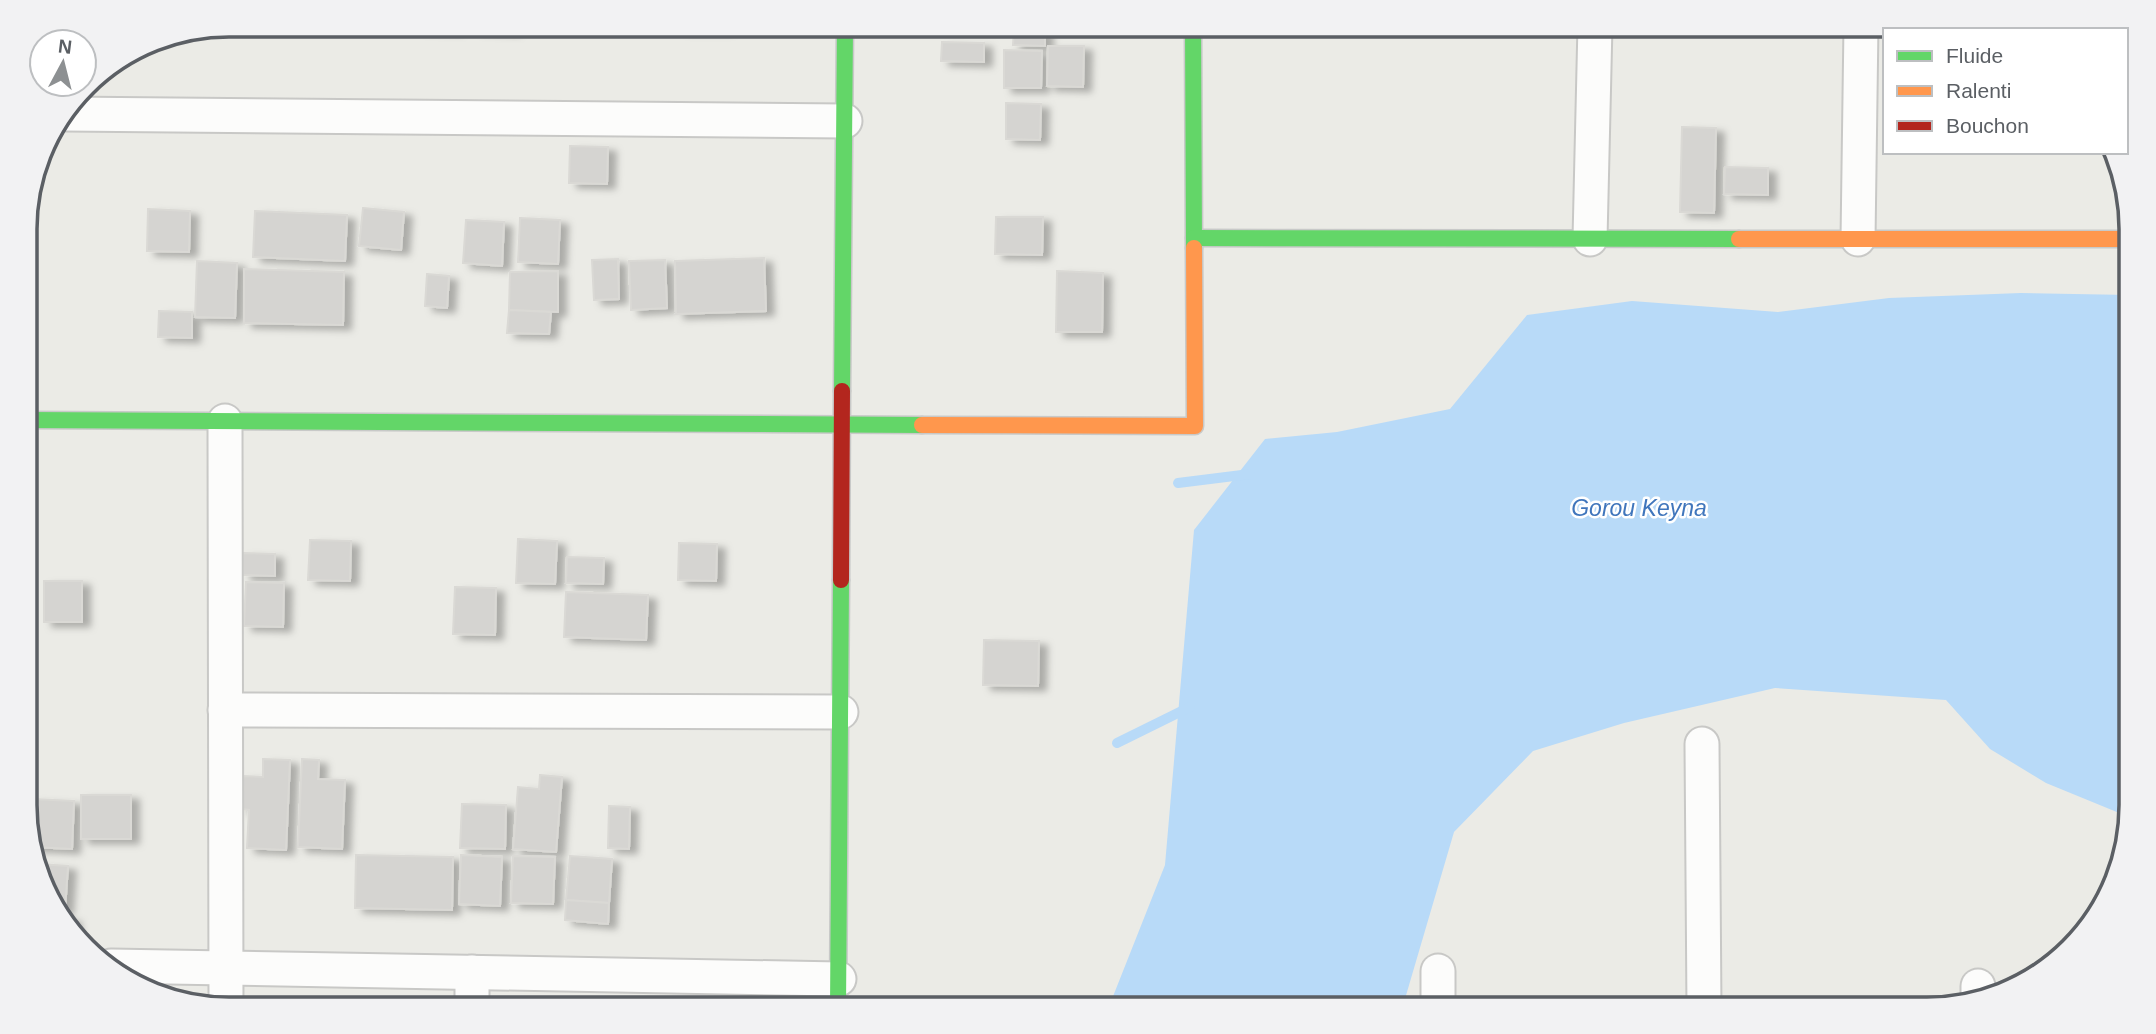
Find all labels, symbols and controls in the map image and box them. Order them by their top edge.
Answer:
north arrow [28,28,98,98]
legend [1883,28,2128,154]
text: N [57,35,73,58]
text: Fluide [1946,44,2003,67]
text: Ralenti [1946,79,2011,102]
text: Bouchon [1946,114,2029,137]
water label: Gorou Keyna [1571,495,1707,521]

